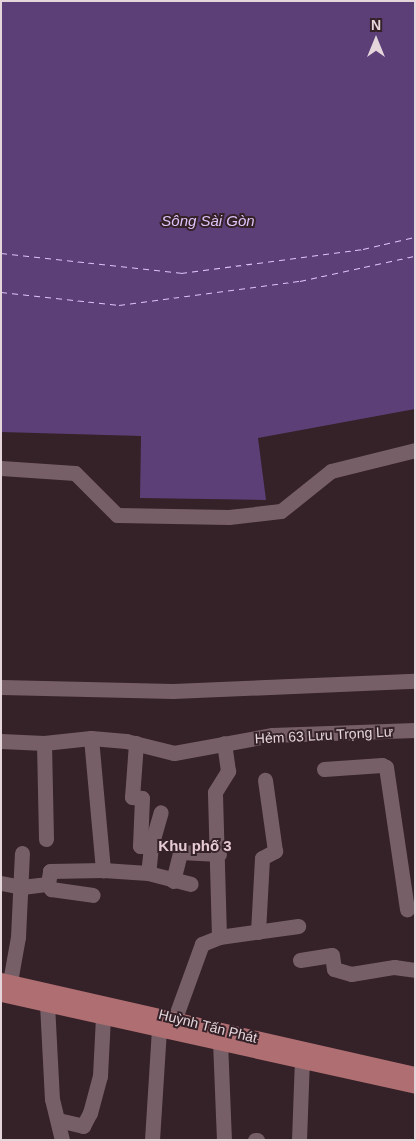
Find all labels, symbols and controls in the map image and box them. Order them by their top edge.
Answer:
north arrow [351,15,401,65]
text: N [371,17,381,33]
water label: Sông Sài Gòn [161,212,255,230]
street label: Hẻm 63 Lưu Trọng Lư [254,723,394,747]
district label: Khu phố 3 [158,837,232,855]
street label: Huỳnh Tấn Phát [157,1006,259,1046]

